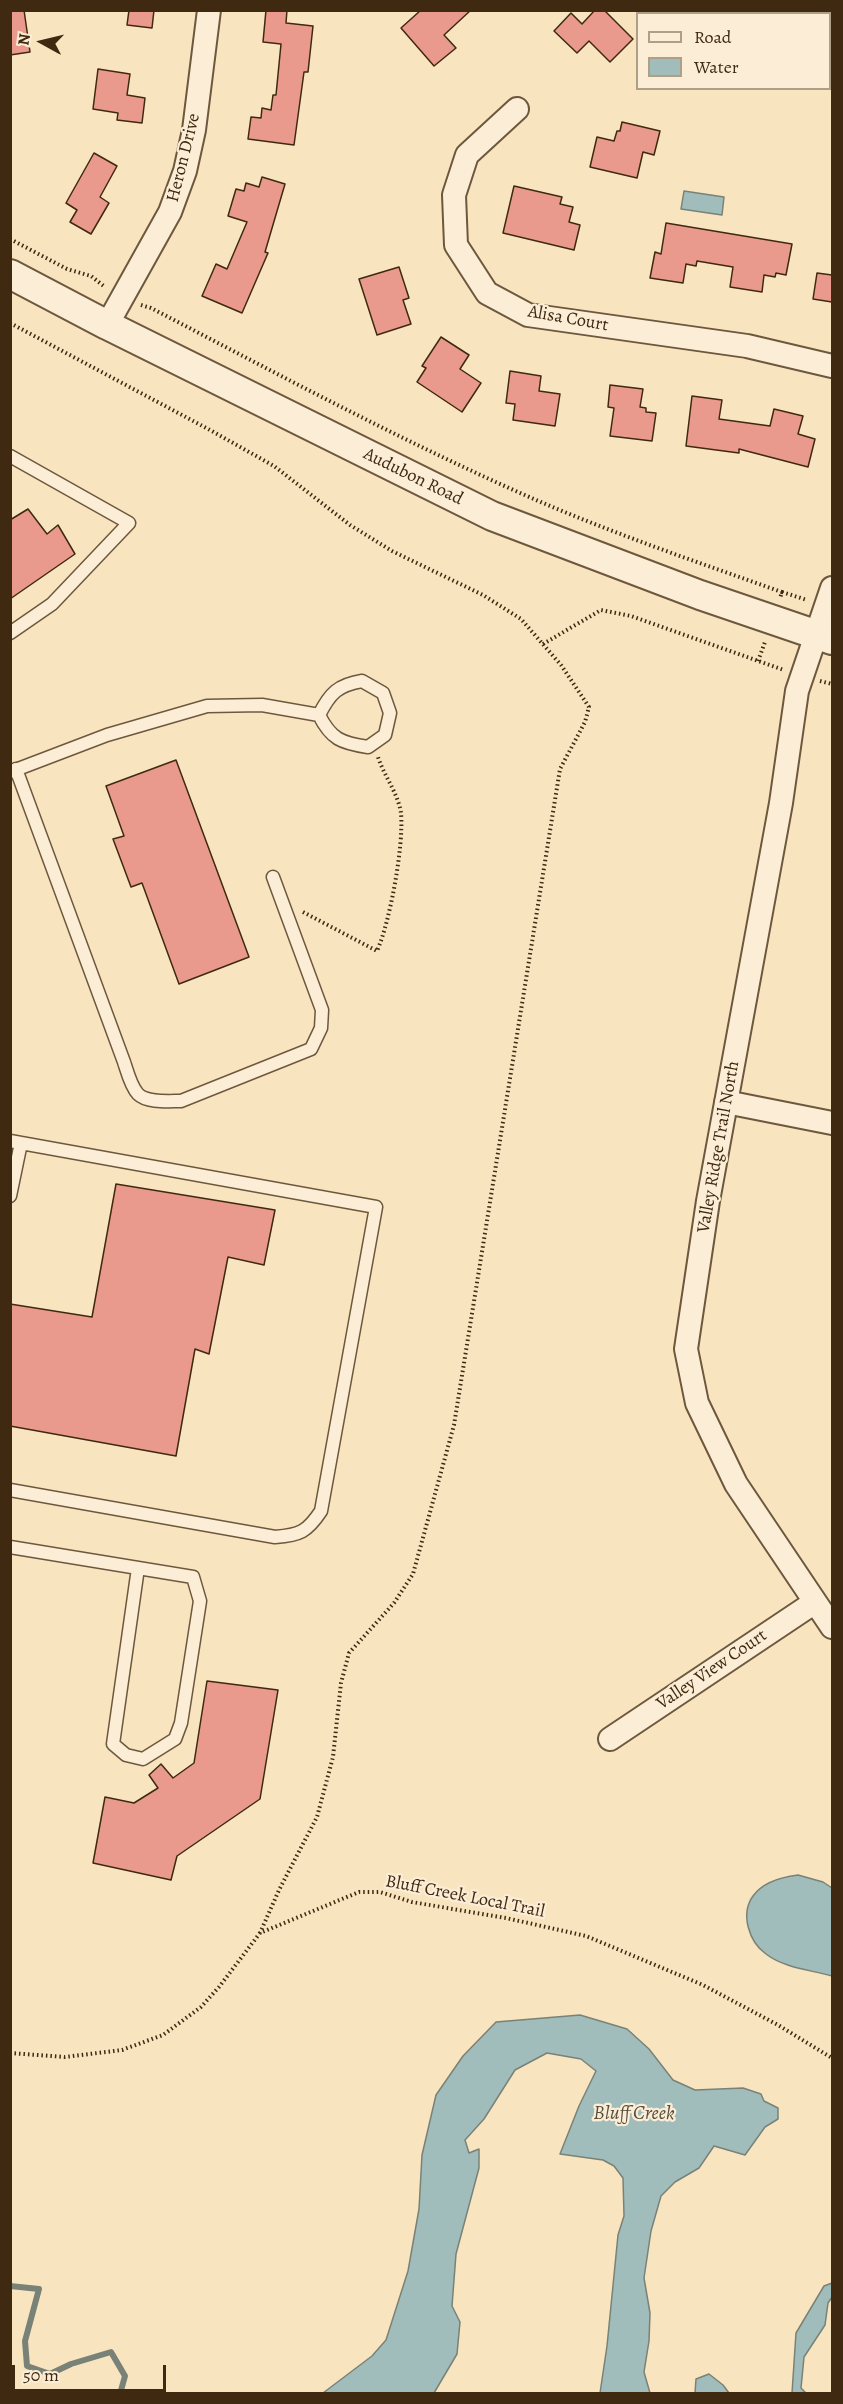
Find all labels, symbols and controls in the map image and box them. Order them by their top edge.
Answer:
north arrow [12,12,72,72]
legend [636,12,831,90]
text: Road [694,25,731,49]
text: N [12,32,36,47]
text: Water [694,55,739,79]
street label: Heron Drive [163,111,205,205]
street label: Alisa Court [526,301,610,337]
street label: Audubon Road [360,444,466,510]
street label: Valley Ridge Trail North [693,1059,745,1235]
street label: Valley View Court [653,1625,771,1715]
street label: Bluff Creek Local Trail [384,1871,546,1923]
water label: Bluff Creek [593,2102,675,2126]
scale bar [15,2353,170,2391]
text: 50 m [23,2363,59,2387]

